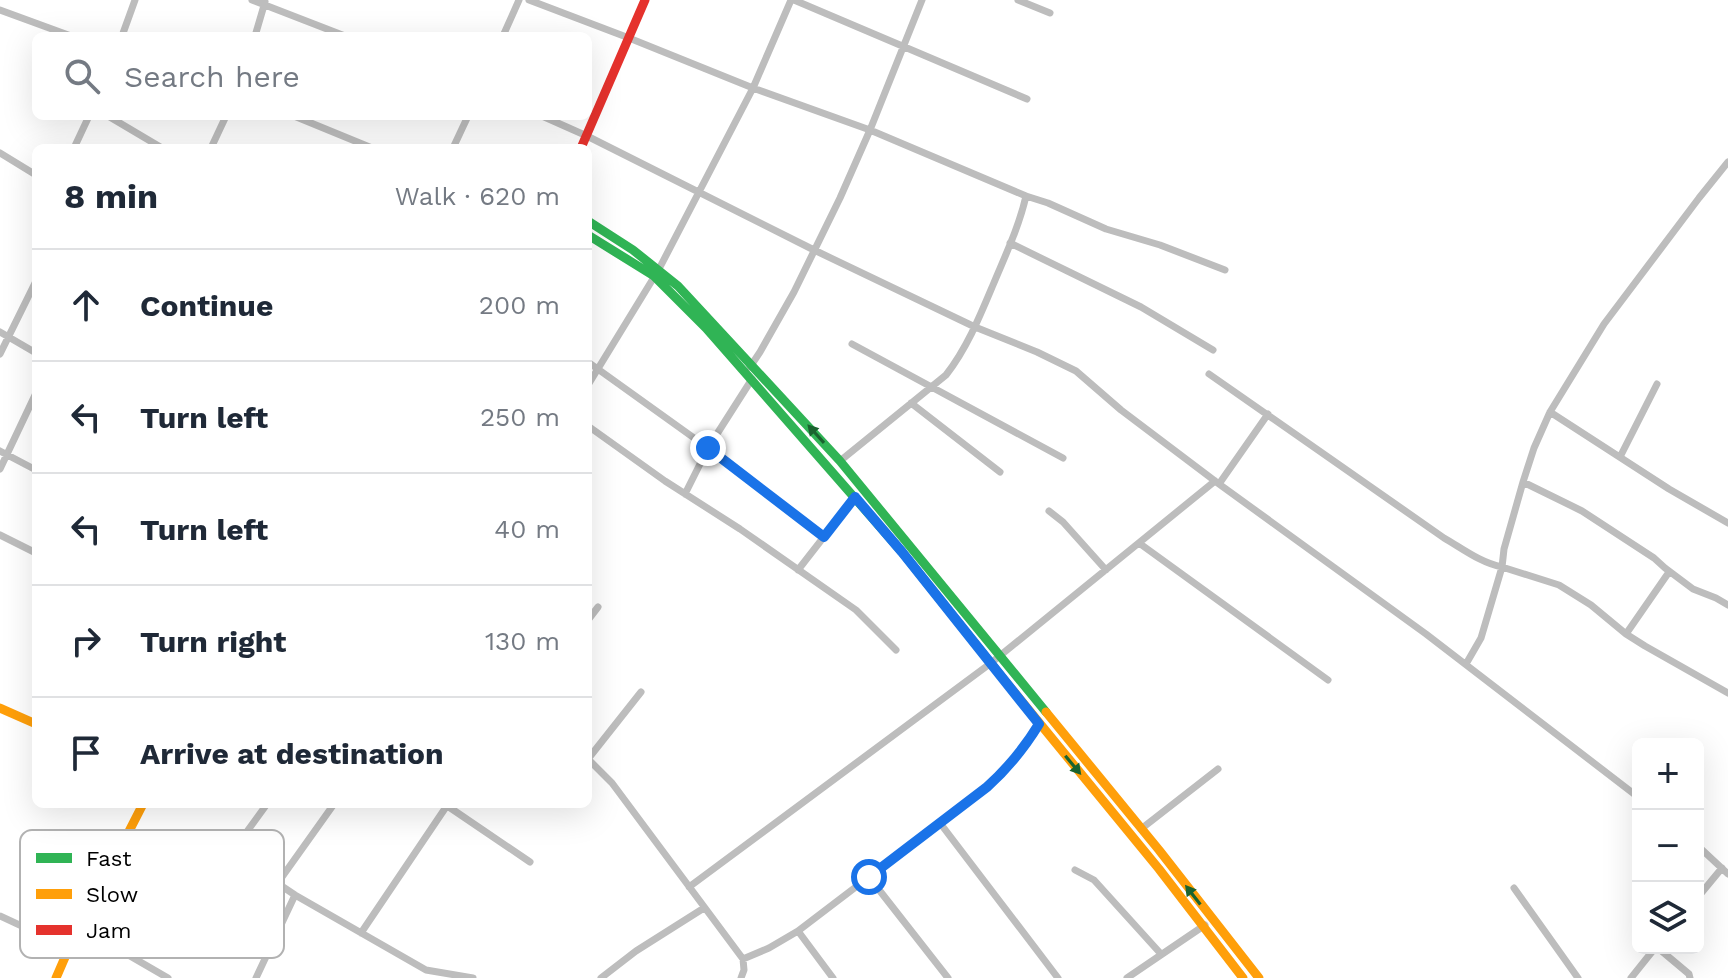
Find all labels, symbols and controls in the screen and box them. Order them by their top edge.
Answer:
search box [32,32,592,120]
icon: search [60,54,104,98]
text: Search here [124,59,300,94]
text: 8 min [64,176,158,216]
text: Walk · 620 m [395,181,560,211]
icon: ahead [64,283,108,327]
text: Continue [140,288,273,323]
text: 200 m [479,290,560,320]
icon: left [64,395,108,439]
text: Turn left [140,400,268,435]
text: 250 m [480,402,560,432]
one-way arrow [807,425,825,444]
route end [690,430,726,466]
icon: left [64,507,108,551]
text: Turn left [140,512,268,547]
text: 40 m [494,514,560,544]
icon: right [64,619,108,663]
text: Turn right [140,624,286,659]
text: 130 m [485,626,560,656]
icon: arrive [64,731,108,775]
text: Arrive at destination [140,736,444,771]
map controls [1632,738,1704,954]
button: + [1632,738,1704,810]
one-way arrow [1064,755,1081,775]
button: − [1632,810,1704,882]
legend [20,830,284,958]
text: Fast [86,846,132,871]
route start [851,859,887,895]
text: Slow [86,882,138,907]
button: layers [1632,882,1704,954]
one-way arrow [1186,885,1202,905]
text: Jam [86,918,131,943]

